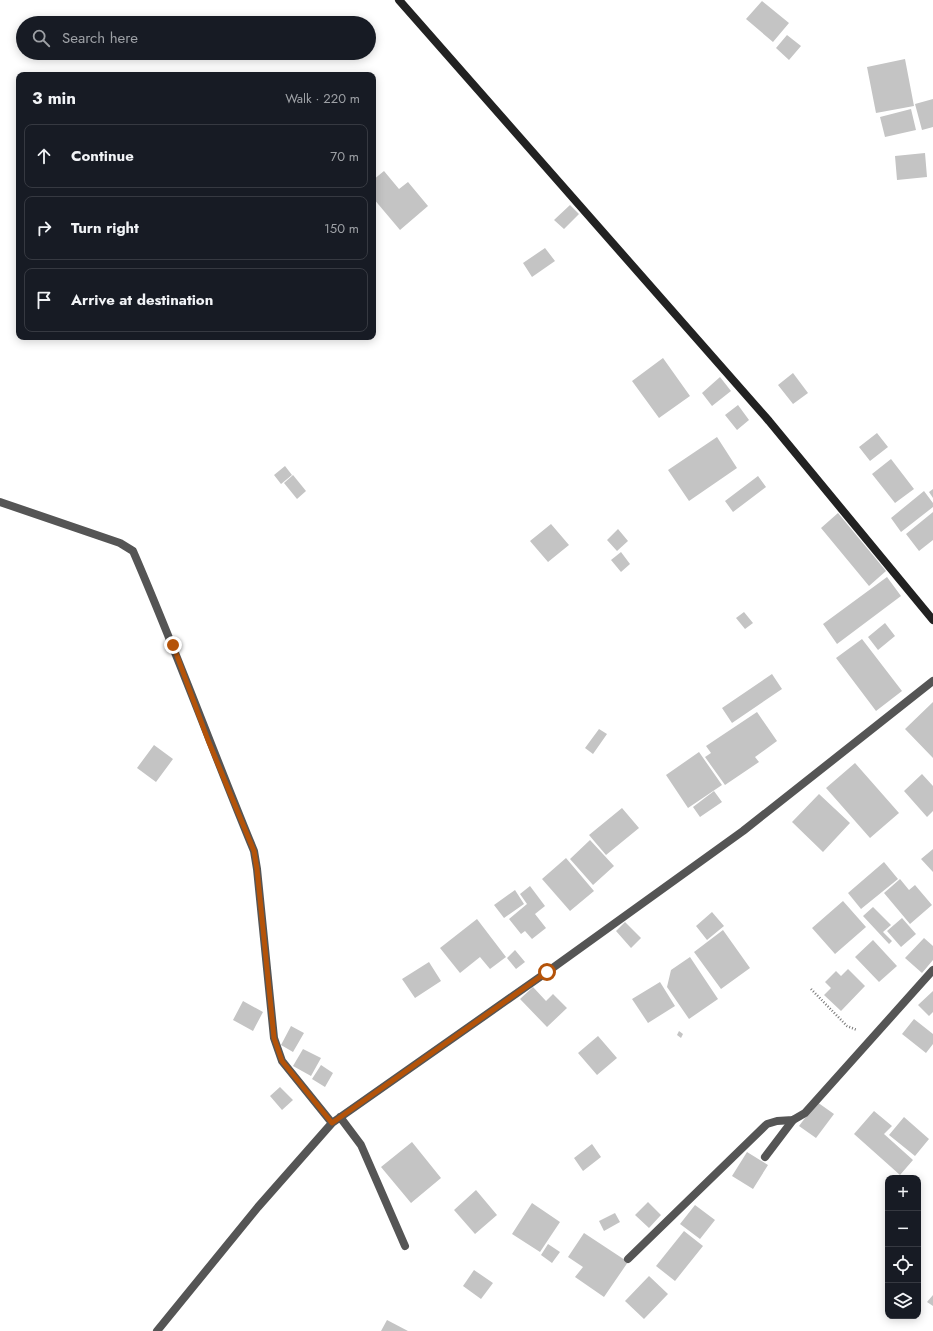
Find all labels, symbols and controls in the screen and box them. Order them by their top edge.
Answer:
search box [16,16,376,60]
icon: search [30,27,52,49]
text: Search here [62,27,138,49]
text: 3 min [32,86,76,110]
text: Walk · 220 m [285,89,360,108]
icon: ahead [33,145,55,167]
text: Continue [71,145,134,167]
text: 70 m [330,147,359,166]
icon: right [33,217,55,239]
text: Turn right [71,217,139,239]
text: 150 m [324,219,359,238]
icon: arrive [33,289,55,311]
text: Arrive at destination [71,289,213,311]
route end [164,636,182,654]
route start [538,963,556,981]
map controls [885,1175,921,1319]
button: + [885,1175,921,1211]
button: − [885,1211,921,1247]
button: locate [885,1247,921,1283]
button: layers [885,1283,921,1319]

